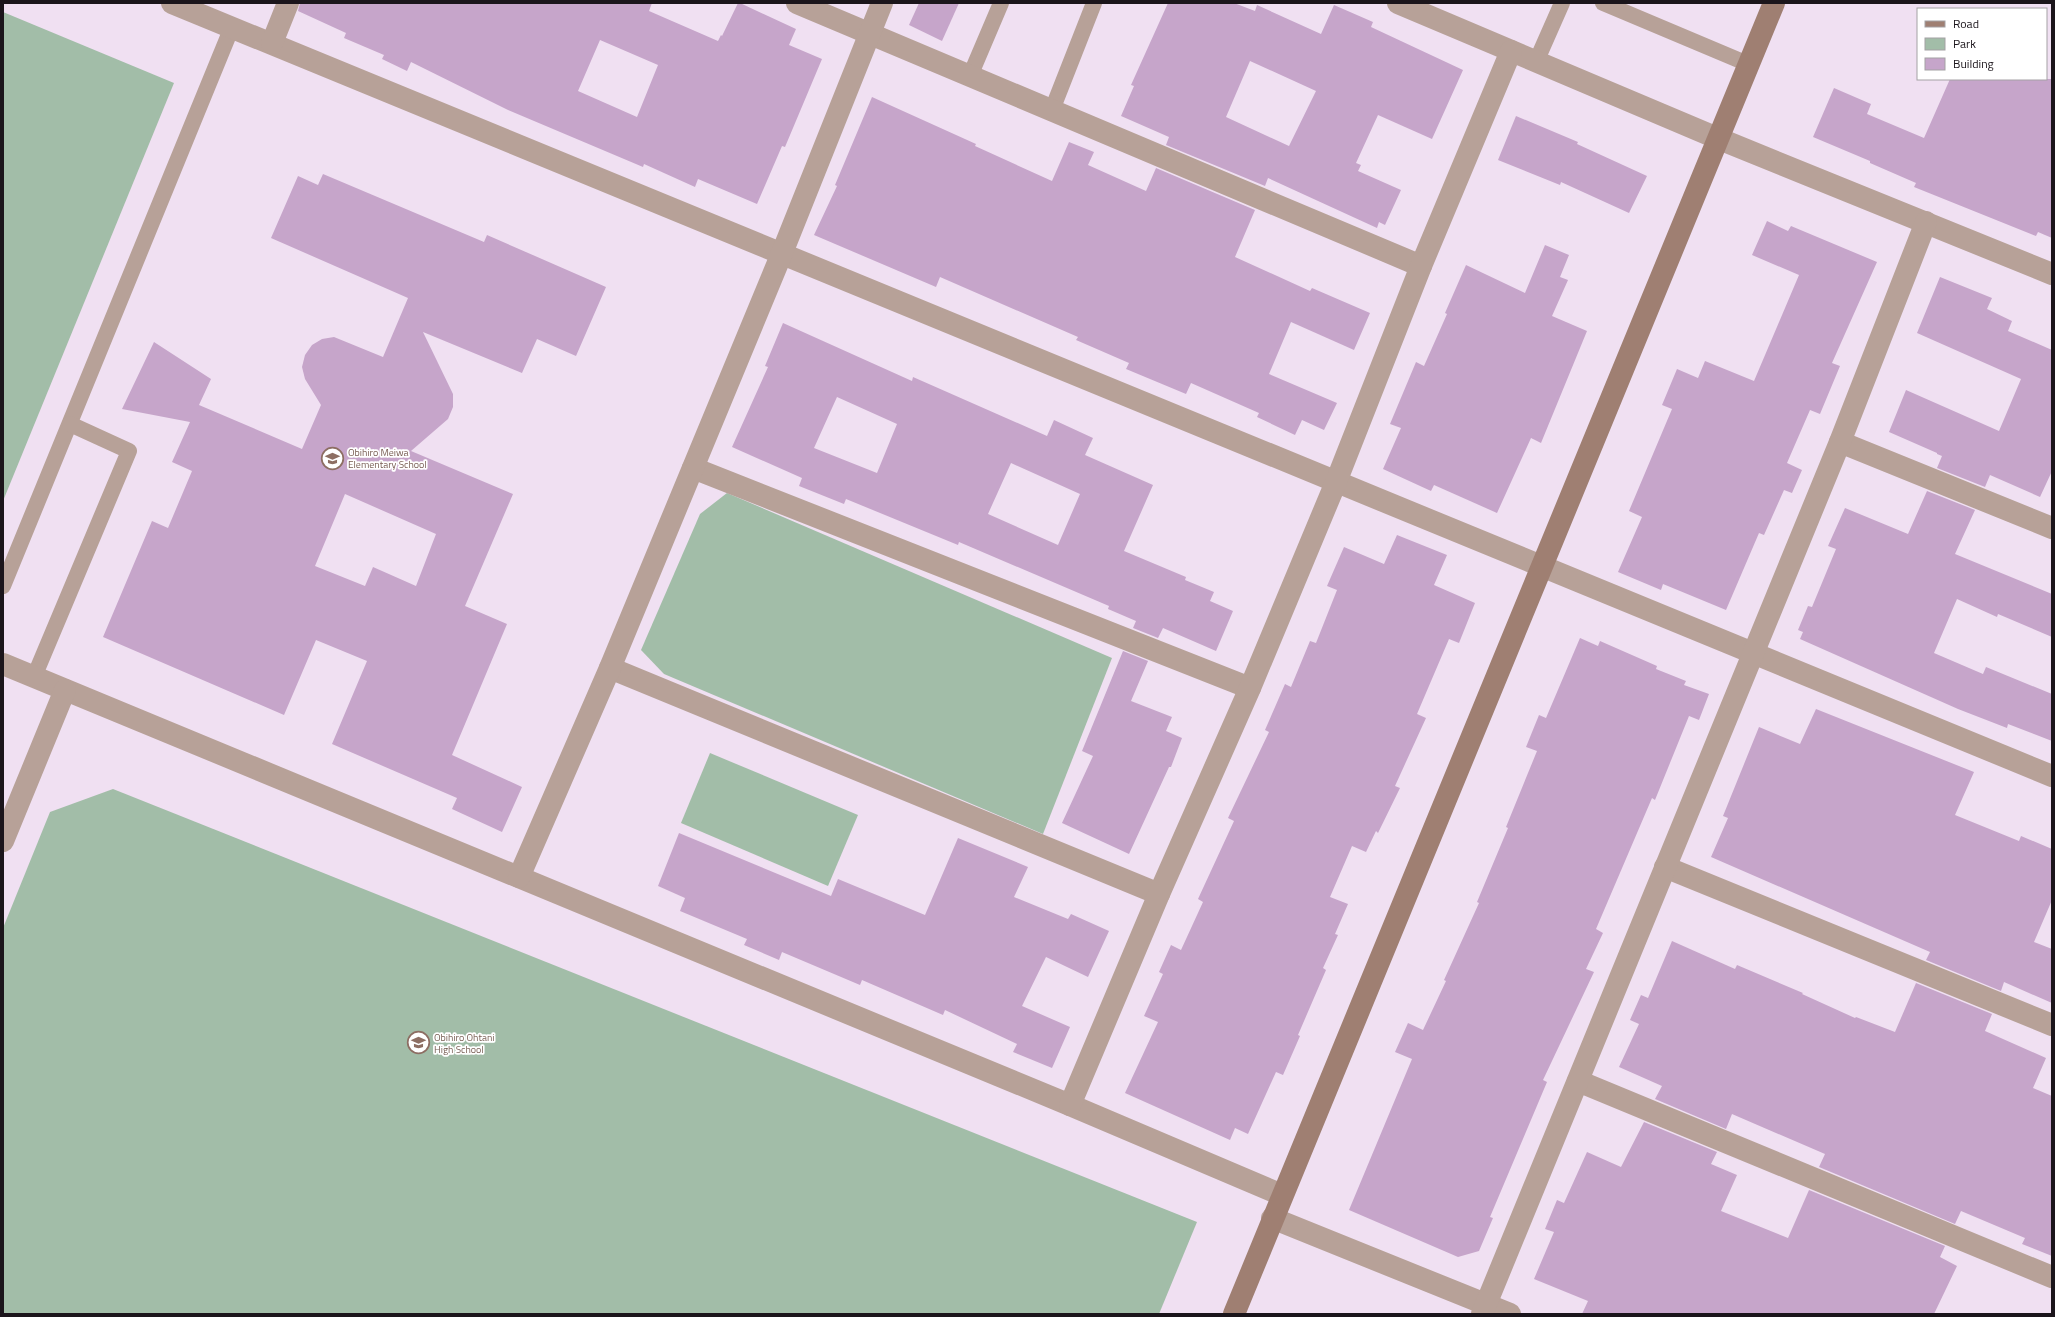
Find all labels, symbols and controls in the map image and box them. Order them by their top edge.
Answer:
legend [1917,8,2047,80]
text: Road [1953,14,1979,33]
text: Park [1953,34,1976,53]
text: Building [1953,54,1994,73]
school or university icon: Obihiro Meiwa Elementary School [320,445,346,471]
place label: Obihiro Meiwa Elementary School [348,445,427,472]
school or university icon: Obihiro Ohtani High School [406,1030,432,1056]
place label: Obihiro Ohtani High School [434,1030,494,1057]

